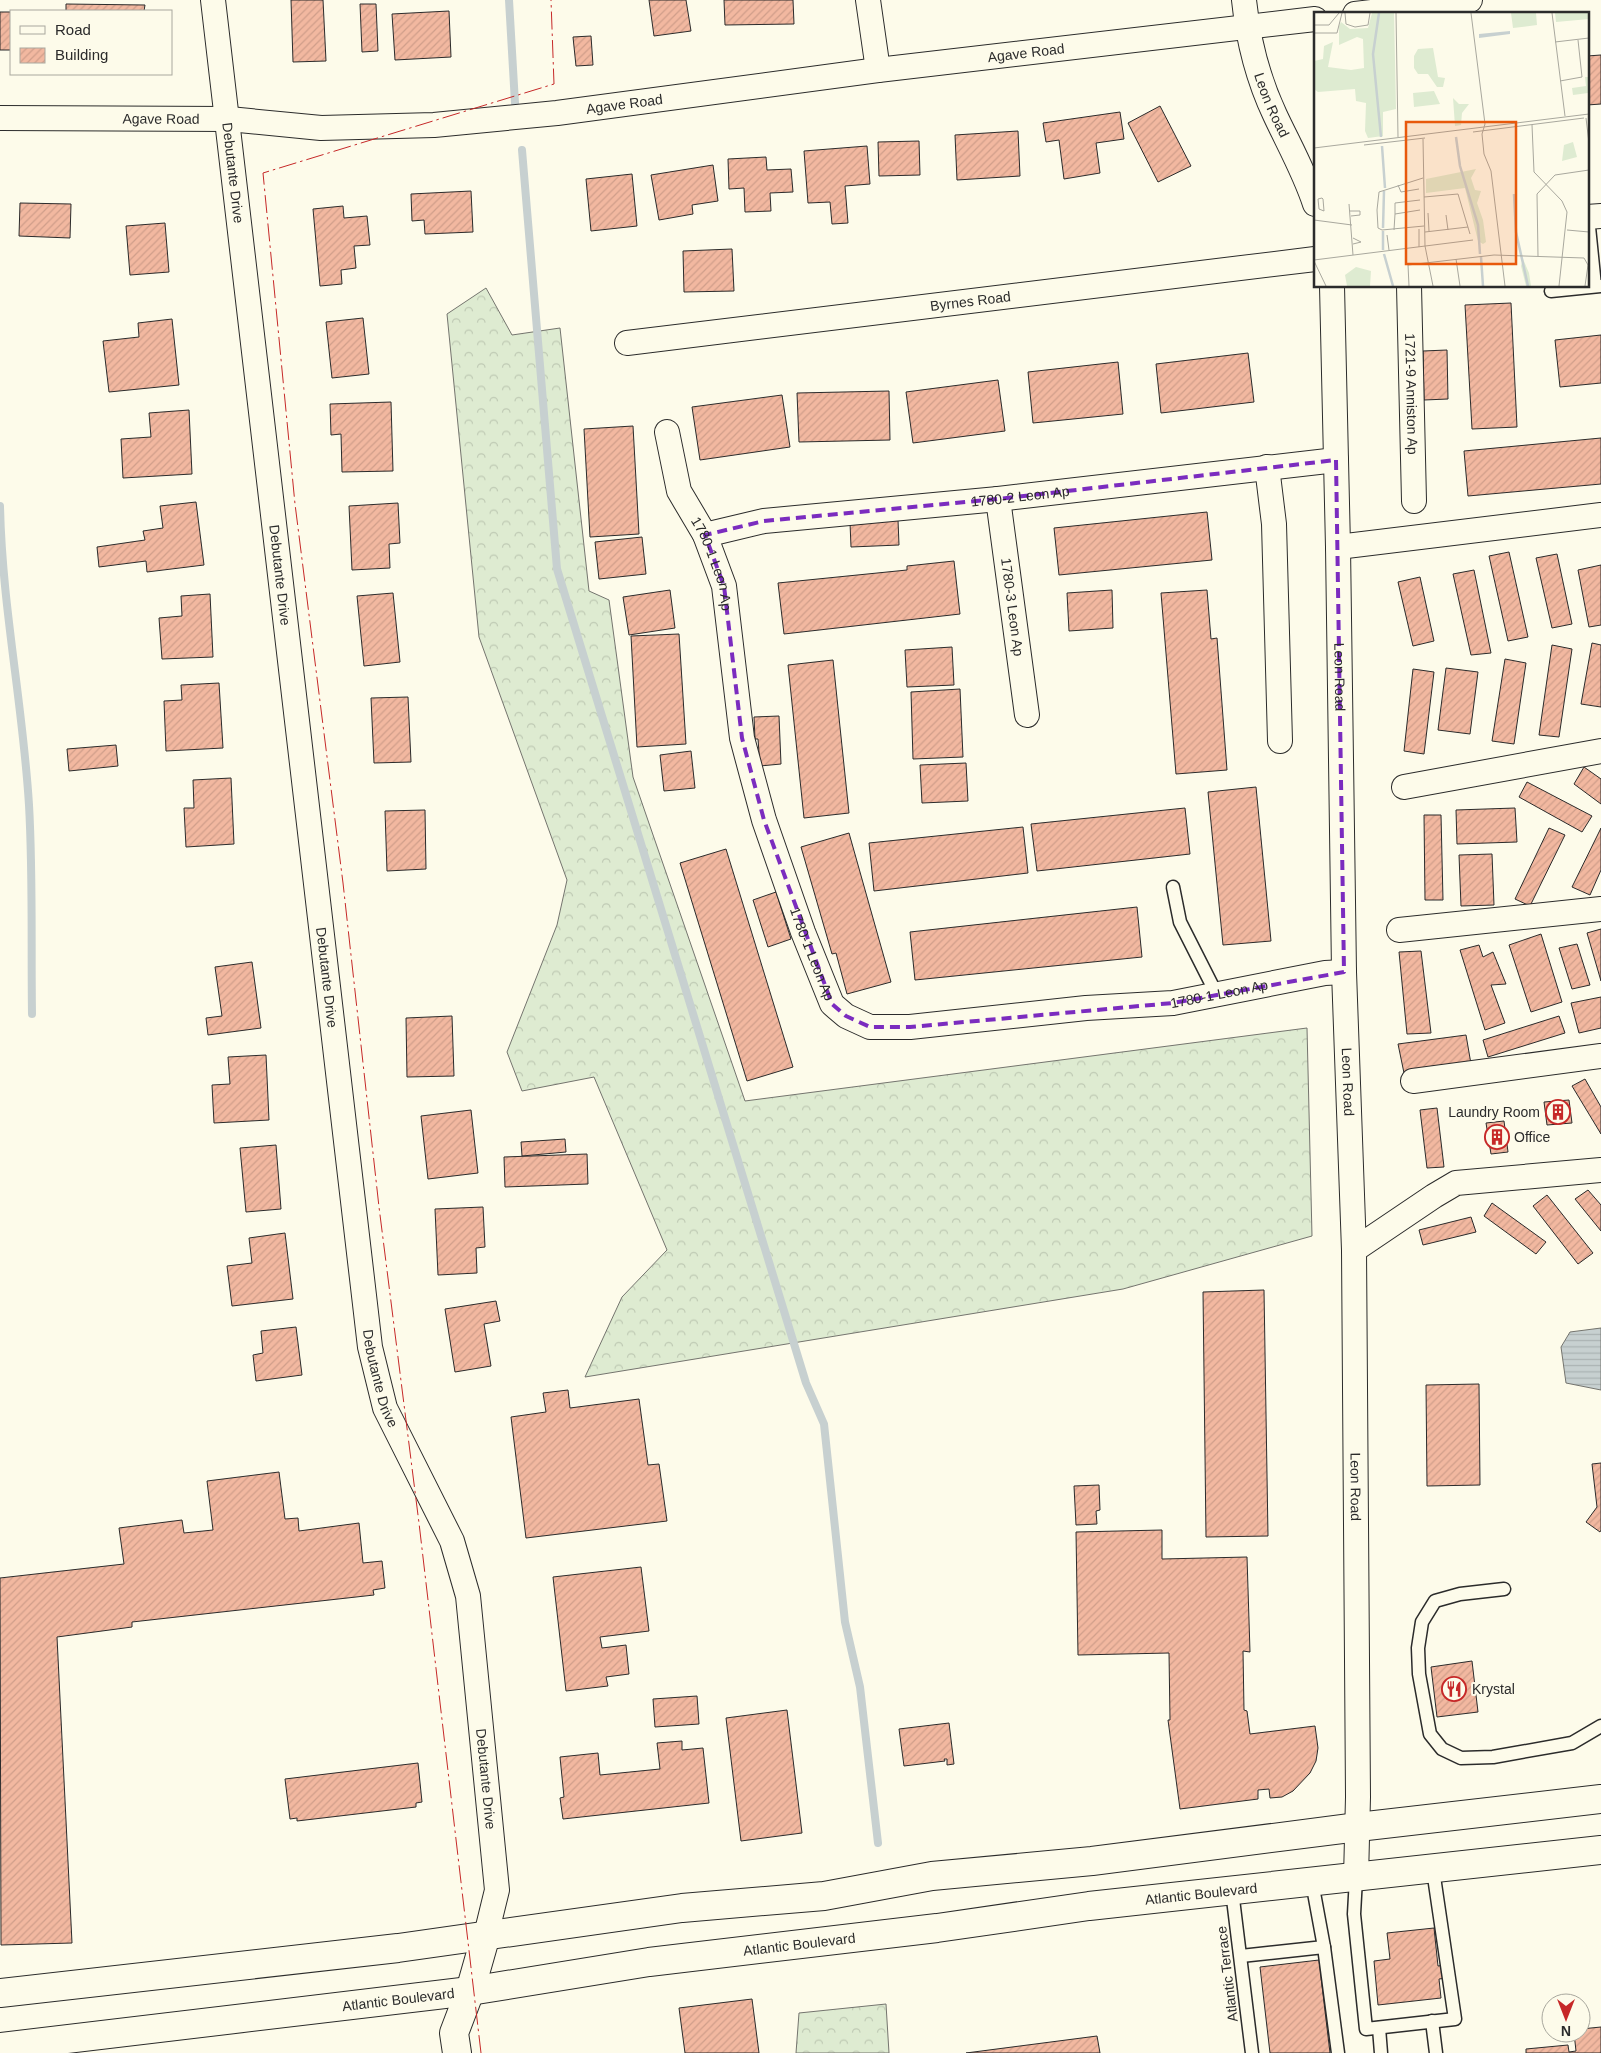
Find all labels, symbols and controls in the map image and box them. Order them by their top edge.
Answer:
legend [10,10,172,75]
inset map [1314,12,1588,288]
text: Road [55,21,91,38]
street label: Agave Road [987,40,1065,65]
text: Building [55,46,108,63]
street label: Leon Road [1251,71,1293,140]
street label: Agave Road [585,91,664,117]
street label: Agave Road [122,111,200,127]
street label: Debutante Drive [219,122,247,224]
street label: Byrnes Road [929,288,1012,314]
street label: 1721-9 Anniston Ap [1402,333,1421,455]
street label: 1780-2 Leon Ap [970,483,1070,510]
street label: 1780-1 Leon Ap [688,514,735,612]
street label: Debutante Drive [266,524,294,627]
street label: 1780-3 Leon Ap [998,557,1027,657]
street label: Leon Road [1331,643,1348,711]
street label: 1780-1 Leon Ap [787,905,838,1003]
street label: Debutante Drive [313,926,341,1029]
street label: 1780-1 Leon Ap [1169,976,1269,1011]
street label: Leon Road [1339,1047,1357,1116]
building icon: Laundry Room [1545,1099,1571,1125]
place label: Laundry Room [1448,1104,1540,1120]
building icon: Office [1484,1124,1510,1150]
place label: Office [1514,1129,1551,1145]
street label: Debutante Drive [360,1328,402,1430]
street label: Leon Road [1347,1452,1364,1521]
restaurant icon: Krystal [1441,1676,1467,1702]
place label: Krystal [1472,1681,1515,1697]
street label: Debutante Drive [473,1728,499,1830]
street label: Atlantic Boulevard [1144,1880,1258,1908]
street label: Atlantic Terrace [1213,1925,1241,2023]
street label: Atlantic Boulevard [742,1930,856,1959]
street label: Atlantic Boulevard [341,1985,455,2014]
north arrow [1541,1993,1591,2043]
text: N [1561,2023,1571,2039]

